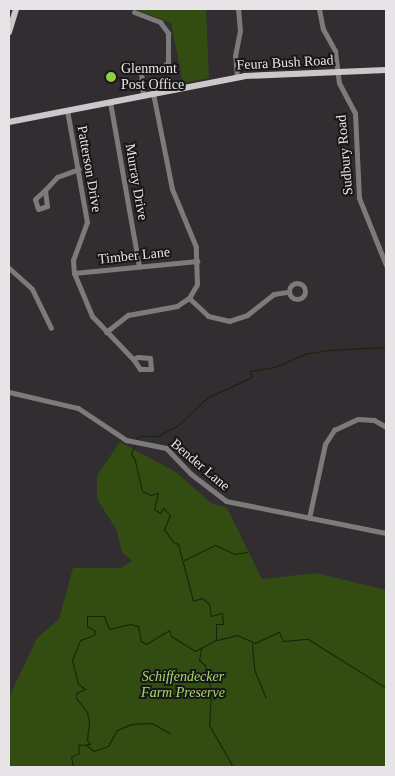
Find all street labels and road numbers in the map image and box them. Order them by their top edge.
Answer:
street label: Feura Bush Road [236,52,334,74]
street label: Sudbury Road [333,114,357,196]
street label: Patterson Drive [73,124,105,214]
street label: Murray Drive [121,142,151,222]
street label: Timber Lane [97,244,171,268]
street label: Bender Lane [167,435,233,495]

